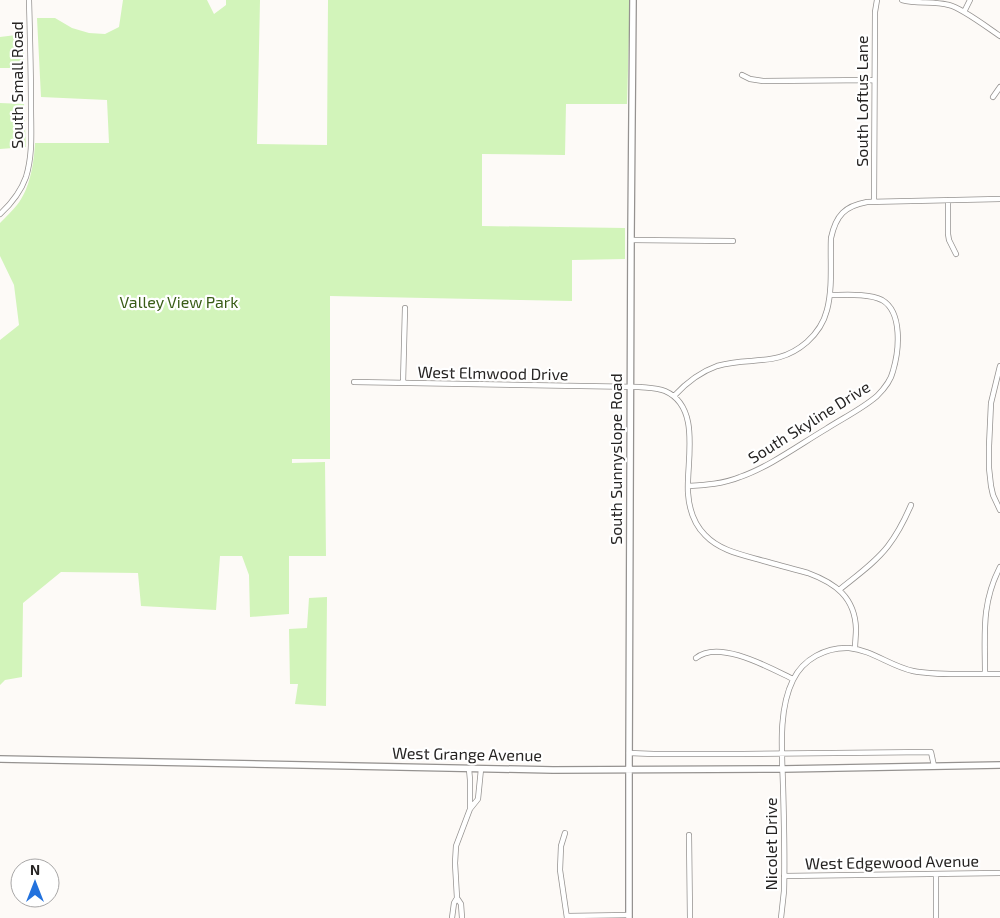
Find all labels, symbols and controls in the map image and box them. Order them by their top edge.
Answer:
street label: South Small Road [7,21,26,149]
street label: South Loftus Lane [852,35,871,167]
park label: Valley View Park [120,292,238,311]
street label: West Elmwood Drive [417,362,569,383]
street label: South Sunnyslope Road [606,373,625,545]
street label: South Skyline Drive [744,376,873,467]
street label: West Grange Avenue [392,743,542,764]
street label: Nicolet Drive [761,797,780,891]
street label: West Edgewood Avenue [805,850,979,873]
north arrow [10,858,60,908]
text: N [30,861,40,878]

